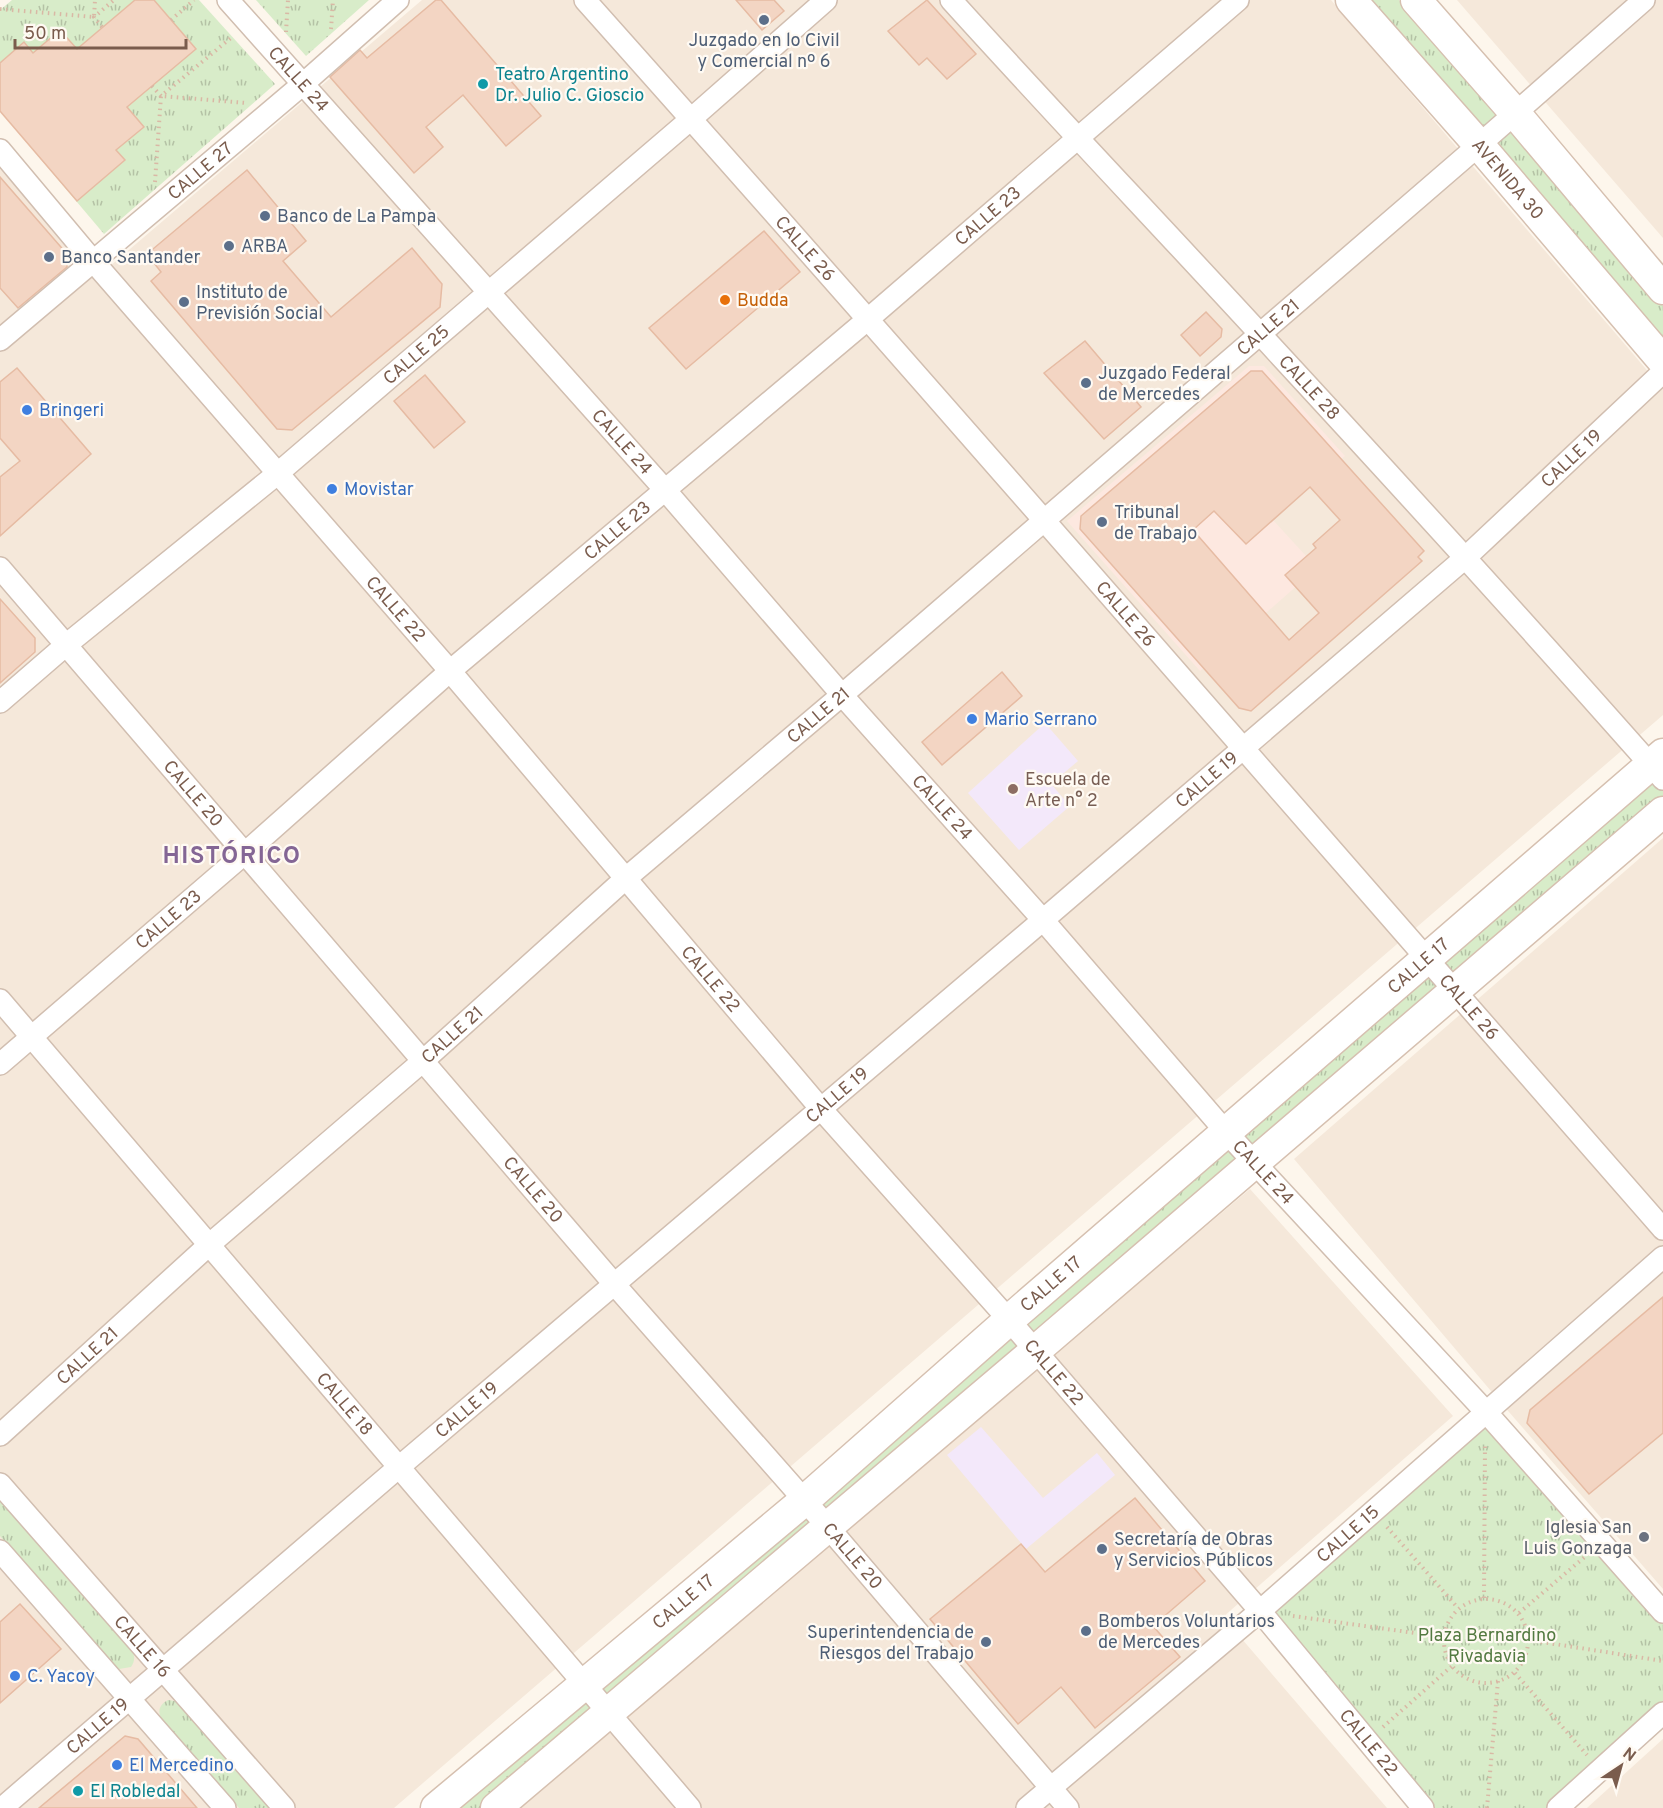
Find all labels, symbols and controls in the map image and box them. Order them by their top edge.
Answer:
scale bar [15,12,186,50]
marker: Juzgado en lo Civil y Comercial nº 6 [757,13,771,27]
text: 50 m [24,23,66,46]
place label: Juzgado en lo Civil y Comercial nº 6 [688,30,840,74]
street label: CALLE 24 [262,42,333,118]
place label: Teatro Argentino Dr. Julio C. Gioscio [495,64,644,108]
marker: Teatro Argentino Dr. Julio C. Gioscio [476,77,490,91]
street label: AVENIDA 30 [1466,134,1548,225]
street label: CALLE 27 [164,138,239,206]
street label: CALLE 23 [951,182,1027,252]
place label: Banco de La Pampa [277,206,436,229]
marker: Banco de La Pampa [258,209,272,223]
street label: CALLE 26 [769,212,839,287]
place label: ARBA [241,236,288,259]
marker: ARBA [222,239,236,253]
place label: Banco Santander [61,247,201,270]
marker: Banco Santander [42,250,56,264]
place label: Instituto de Previsión Social [196,282,323,326]
place label: Budda [737,290,789,313]
marker: Budda [718,293,732,307]
marker: Instituto de Previsión Social [177,295,191,309]
street label: CALLE 21 [1233,295,1305,362]
street label: CALLE 25 [379,321,455,391]
street label: CALLE 28 [1273,351,1344,426]
place label: Juzgado Federal de Mercedes [1098,363,1231,407]
marker: Juzgado Federal de Mercedes [1079,376,1093,390]
place label: Bringeri [39,400,104,423]
marker: Bringeri [20,403,34,417]
street label: CALLE 24 [586,405,656,480]
street label: CALLE 19 [1537,425,1608,494]
place label: Movistar [344,479,414,502]
marker: Movistar [325,482,339,496]
street label: CALLE 23 [580,497,656,566]
place label: Tribunal de Trabajo [1114,502,1197,546]
marker: Tribunal de Trabajo [1095,515,1109,529]
street label: CALLE 22 [360,572,430,648]
street label: CALLE 26 [1090,577,1160,652]
street label: CALLE 21 [783,683,856,750]
place label: Mario Serrano [984,709,1097,732]
marker: Mario Serrano [965,712,979,726]
street label: CALLE 19 [1171,747,1244,814]
street label: CALLE 20 [157,756,227,833]
place label: Escuela de Arte n° 2 [1025,769,1110,813]
street label: CALLE 24 [906,771,977,846]
marker: Escuela de Arte n° 2 [1006,782,1020,796]
district label: HISTÓRICO [162,840,302,872]
street label: CALLE 23 [131,885,207,955]
street label: CALLE 17 [1384,934,1455,1000]
street label: CALLE 22 [675,942,744,1018]
street label: CALLE 26 [1433,970,1503,1046]
street label: CALLE 21 [417,1002,489,1070]
street label: CALLE 19 [802,1063,874,1129]
street label: CALLE 24 [1226,1136,1298,1210]
street label: CALLE 20 [497,1152,567,1229]
street label: CALLE 17 [1016,1252,1087,1318]
street label: CALLE 21 [52,1323,124,1391]
street label: CALLE 22 [1018,1335,1088,1411]
street label: CALLE 18 [310,1368,377,1441]
street label: CALLE 19 [431,1377,504,1444]
street label: CALLE 15 [1313,1501,1385,1569]
place label: Iglesia San Luis Gonzaga [1524,1517,1632,1561]
street label: CALLE 20 [817,1519,887,1595]
place label: Secretaría de Obras y Servicios Públicos [1114,1529,1273,1573]
marker: Iglesia San Luis Gonzaga [1637,1530,1651,1544]
marker: Secretaría de Obras y Servicios Públicos [1095,1542,1109,1556]
street label: CALLE 17 [648,1570,720,1635]
street label: CALLE 16 [108,1611,175,1684]
place label: Bomberos Voluntarios de Mercedes [1098,1611,1275,1655]
place label: Superintendencia de Riesgos del Trabajo [807,1622,974,1666]
marker: Bomberos Voluntarios de Mercedes [1079,1624,1093,1638]
park label: Plaza Bernardino Rivadavia [1418,1625,1556,1669]
marker: Superintendencia de Riesgos del Trabajo [979,1635,993,1649]
place label: C. Yacoy [27,1666,95,1689]
marker: C. Yacoy [8,1669,22,1683]
street label: CALLE 19 [62,1694,135,1760]
street label: CALLE 22 [1333,1705,1402,1782]
north arrow [1591,1736,1651,1796]
text: N [1618,1744,1639,1767]
place label: El Mercedino [129,1755,234,1778]
marker: El Mercedino [110,1758,124,1772]
place label: El Robledal [90,1781,180,1804]
marker: El Robledal [71,1784,85,1798]

